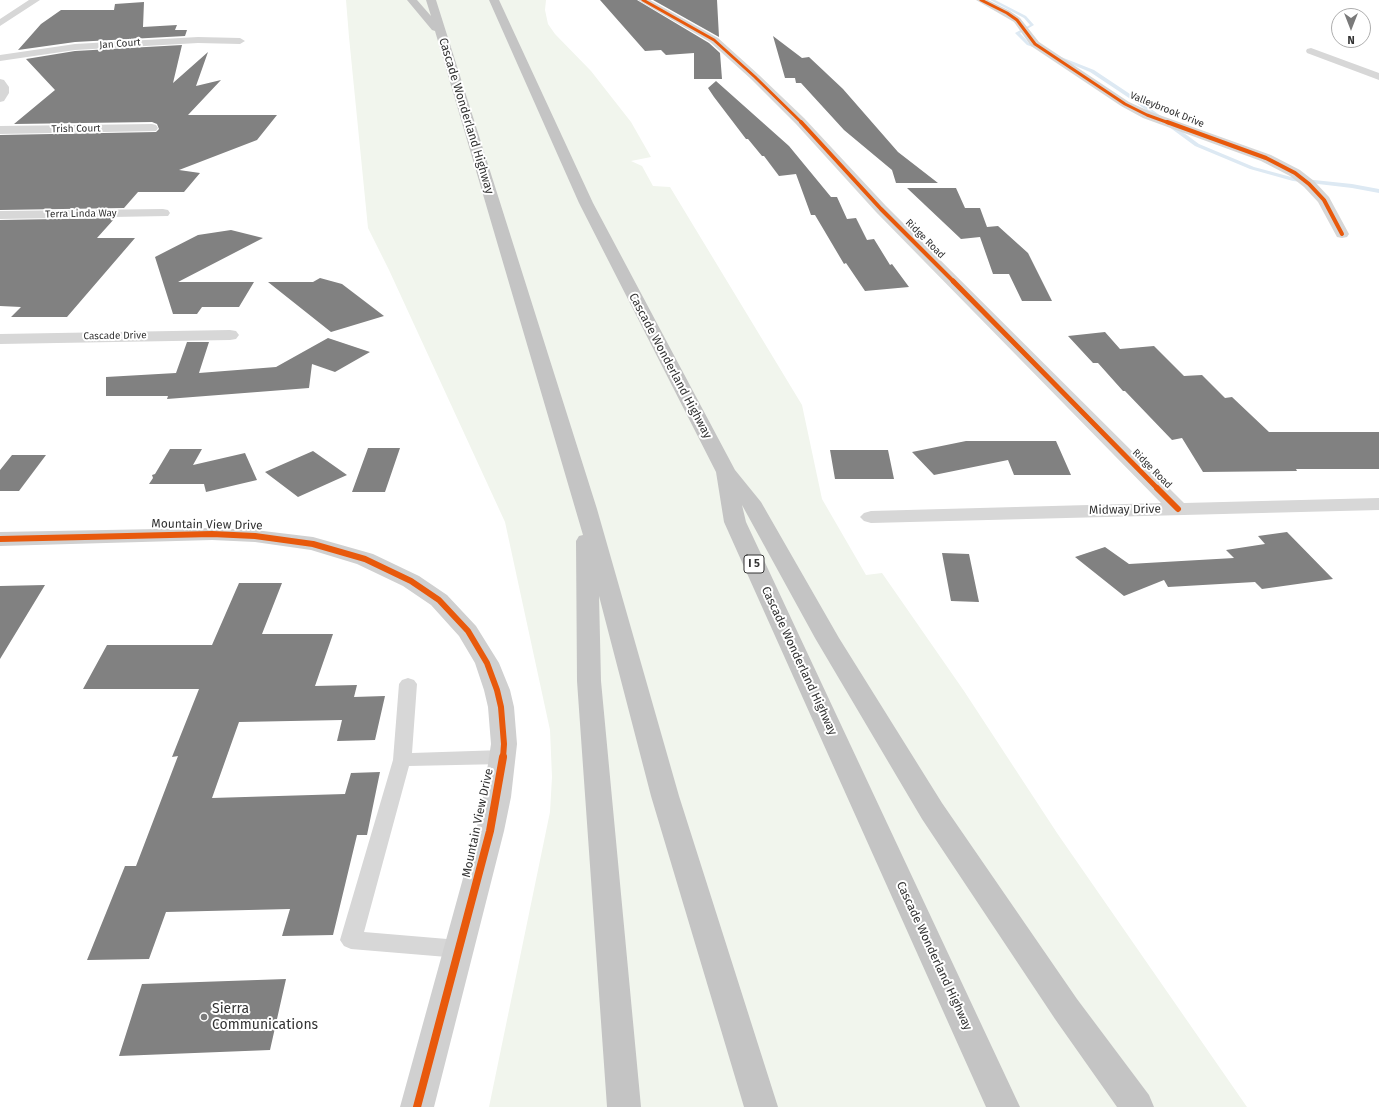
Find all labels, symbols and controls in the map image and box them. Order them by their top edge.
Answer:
north arrow [1331,8,1371,48]
text: N [1347,33,1355,46]
street label: Cascade Wonderland Highway [435,36,497,196]
street label: Jan Court [99,37,141,51]
street label: Valleybrook Drive [1128,90,1206,130]
street label: Trish Court [51,123,101,135]
street label: Terra Linda Way [45,207,117,221]
street label: Ridge Road [903,217,947,261]
street label: Cascade Wonderland Highway [625,291,715,441]
street label: Cascade Drive [83,329,147,343]
street label: Ridge Road [1130,447,1174,491]
street label: Midway Drive [1089,502,1161,518]
street label: Mountain View Drive [151,517,263,533]
road number: I 5 [744,555,764,573]
street label: Cascade Wonderland Highway [758,584,840,738]
street label: Mountain View Drive [459,767,497,879]
street label: Cascade Wonderland Highway [893,879,975,1033]
place label: Sierra Communications [212,1001,318,1034]
marker: Sierra Communications [199,1012,209,1022]

